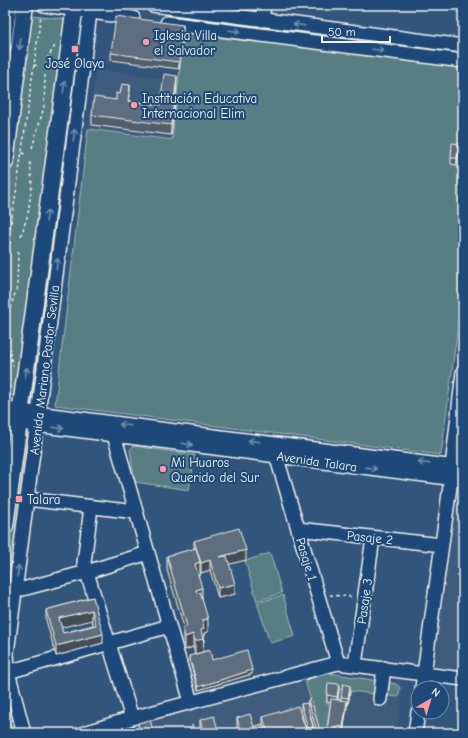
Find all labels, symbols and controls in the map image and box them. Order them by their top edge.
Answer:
scale bar [322,18,390,44]
one-way arrow [293,21,306,29]
text: 50 m [328,25,356,39]
place label: Iglesia Villa el Salvador [154,28,217,58]
one-way arrow [228,28,241,35]
one-way arrow [16,37,24,50]
marker: Iglesia Villa el Salvador [141,37,151,47]
marker: José Olaya [70,44,80,54]
one-way arrow [371,46,384,54]
place label: José Olaya [45,56,105,71]
one-way arrow [60,81,68,94]
place label: Institución Educativa Internacional Elim [142,91,257,121]
marker: Institución Educativa Internacional Elim [129,100,139,110]
one-way arrow [70,129,78,142]
one-way arrow [43,210,51,223]
one-way arrow [54,258,61,271]
street label: Avenida Mariano Pastor Sevilla [27,284,62,456]
one-way arrow [22,367,30,380]
one-way arrow [119,421,132,429]
one-way arrow [51,424,64,432]
one-way arrow [248,437,261,445]
one-way arrow [180,440,193,448]
street label: Avenida Talara [276,448,358,475]
place label: Mi Huaros Querido del Sur [171,455,260,485]
one-way arrow [418,459,431,467]
marker: Mi Huaros Querido del Sur [158,464,168,474]
one-way arrow [364,464,377,472]
place label: Talara [27,492,60,507]
marker: Talara [14,494,24,504]
street label: Pasaje 2 [346,528,394,547]
street label: Pasaje 1 [293,536,320,583]
one-way arrow [14,565,22,578]
street label: Pasaje 3 [354,577,375,625]
north arrow [410,680,450,720]
text: N [429,685,443,700]

